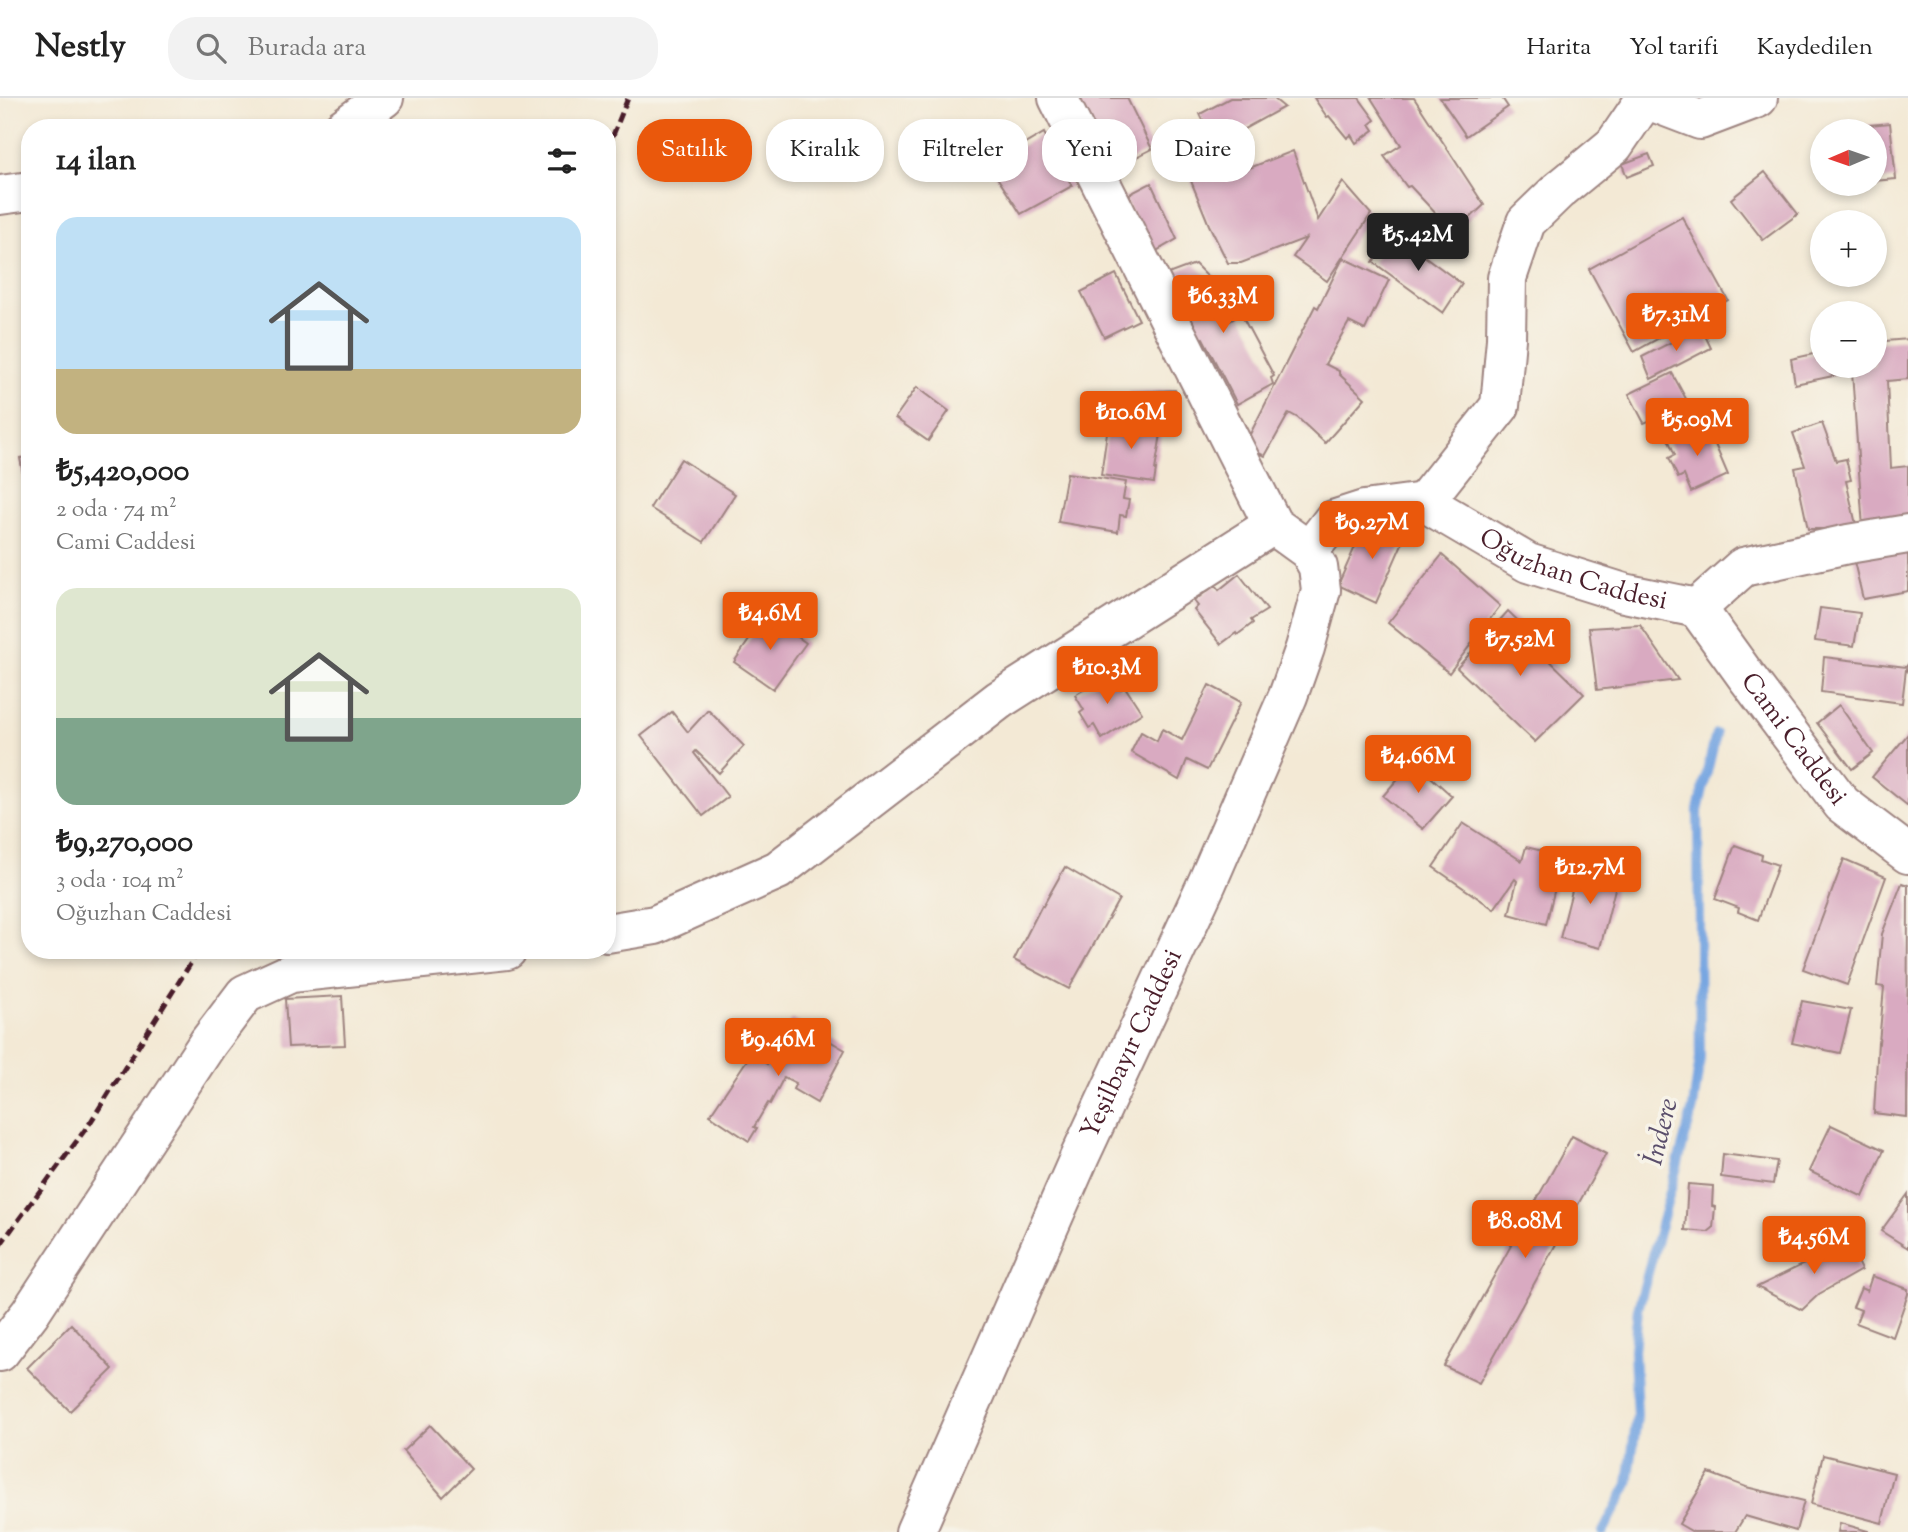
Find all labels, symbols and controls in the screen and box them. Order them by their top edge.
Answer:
search box [168,17,658,80]
text: Nestly [35,24,126,72]
icon: search [192,29,230,67]
text: Burada ara [248,30,366,67]
text: Harita [1527,31,1591,65]
text: Yol tarifi [1629,31,1719,65]
text: Kaydedilen [1757,31,1873,65]
chip: Satılık [637,119,752,182]
chip: Kiralık [766,119,884,182]
chip: Filtreler [898,119,1028,182]
chip: Yeni [1042,119,1137,182]
chip: Daire [1151,119,1255,182]
north arrow [1810,119,1886,196]
map controls [1810,119,1887,378]
text: 14 ilan [56,140,136,183]
icon: filters [543,142,581,180]
button: + [1810,210,1887,287]
pin: ₺5.42M [1361,214,1475,273]
text: ₺5.42M [1383,219,1453,252]
icon: home [256,263,382,389]
pin: ₺6.33M [1166,275,1280,335]
text: ₺6.33M [1188,281,1258,314]
pin: ₺7.31M [1619,294,1733,353]
text: ₺7.31M [1642,299,1710,332]
button: − [1810,301,1887,378]
pin: ₺10.6M [1074,392,1188,451]
text: ₺10.6M [1096,397,1166,430]
pin: ₺5.09M [1640,398,1754,458]
text: ₺5.09M [1662,404,1732,437]
text: ₺5,420,000 [56,451,189,494]
text: 2 oda · 74 m² [56,494,177,527]
pin: ₺9.27M [1315,502,1429,561]
text: ₺9.27M [1335,507,1409,540]
street label: Oğuzhan Caddesi [1472,520,1671,620]
text: Cami Caddesi [56,527,196,560]
pin: ₺4.6M [721,592,819,652]
text: ₺4.6M [739,598,801,631]
pin: ₺7.52M [1463,618,1577,678]
text: ₺7.52M [1485,624,1555,657]
icon: home [256,634,382,760]
pin: ₺10.3M [1050,646,1164,706]
text: ₺10.3M [1073,652,1141,685]
street label: Cami Caddesi [1731,665,1856,814]
pin: ₺4.66M [1361,736,1475,795]
text: ₺4.66M [1381,741,1455,774]
text: ₺9,270,000 [56,822,193,865]
pin: ₺12.7M [1533,846,1647,906]
text: ₺12.7M [1555,852,1625,885]
text: 3 oda · 104 m² [56,865,184,898]
text: Oğuzhan Caddesi [56,898,232,931]
street label: Yeşilbayır Caddesi [1072,943,1192,1145]
pin: ₺9.46M [721,1018,835,1078]
text: ₺9.46M [741,1024,815,1057]
water label: İndere [1634,1094,1690,1170]
pin: ₺8.08M [1468,1200,1582,1260]
text: ₺8.08M [1488,1206,1562,1239]
pin: ₺4.56M [1757,1216,1871,1276]
text: ₺4.56M [1779,1222,1849,1255]

